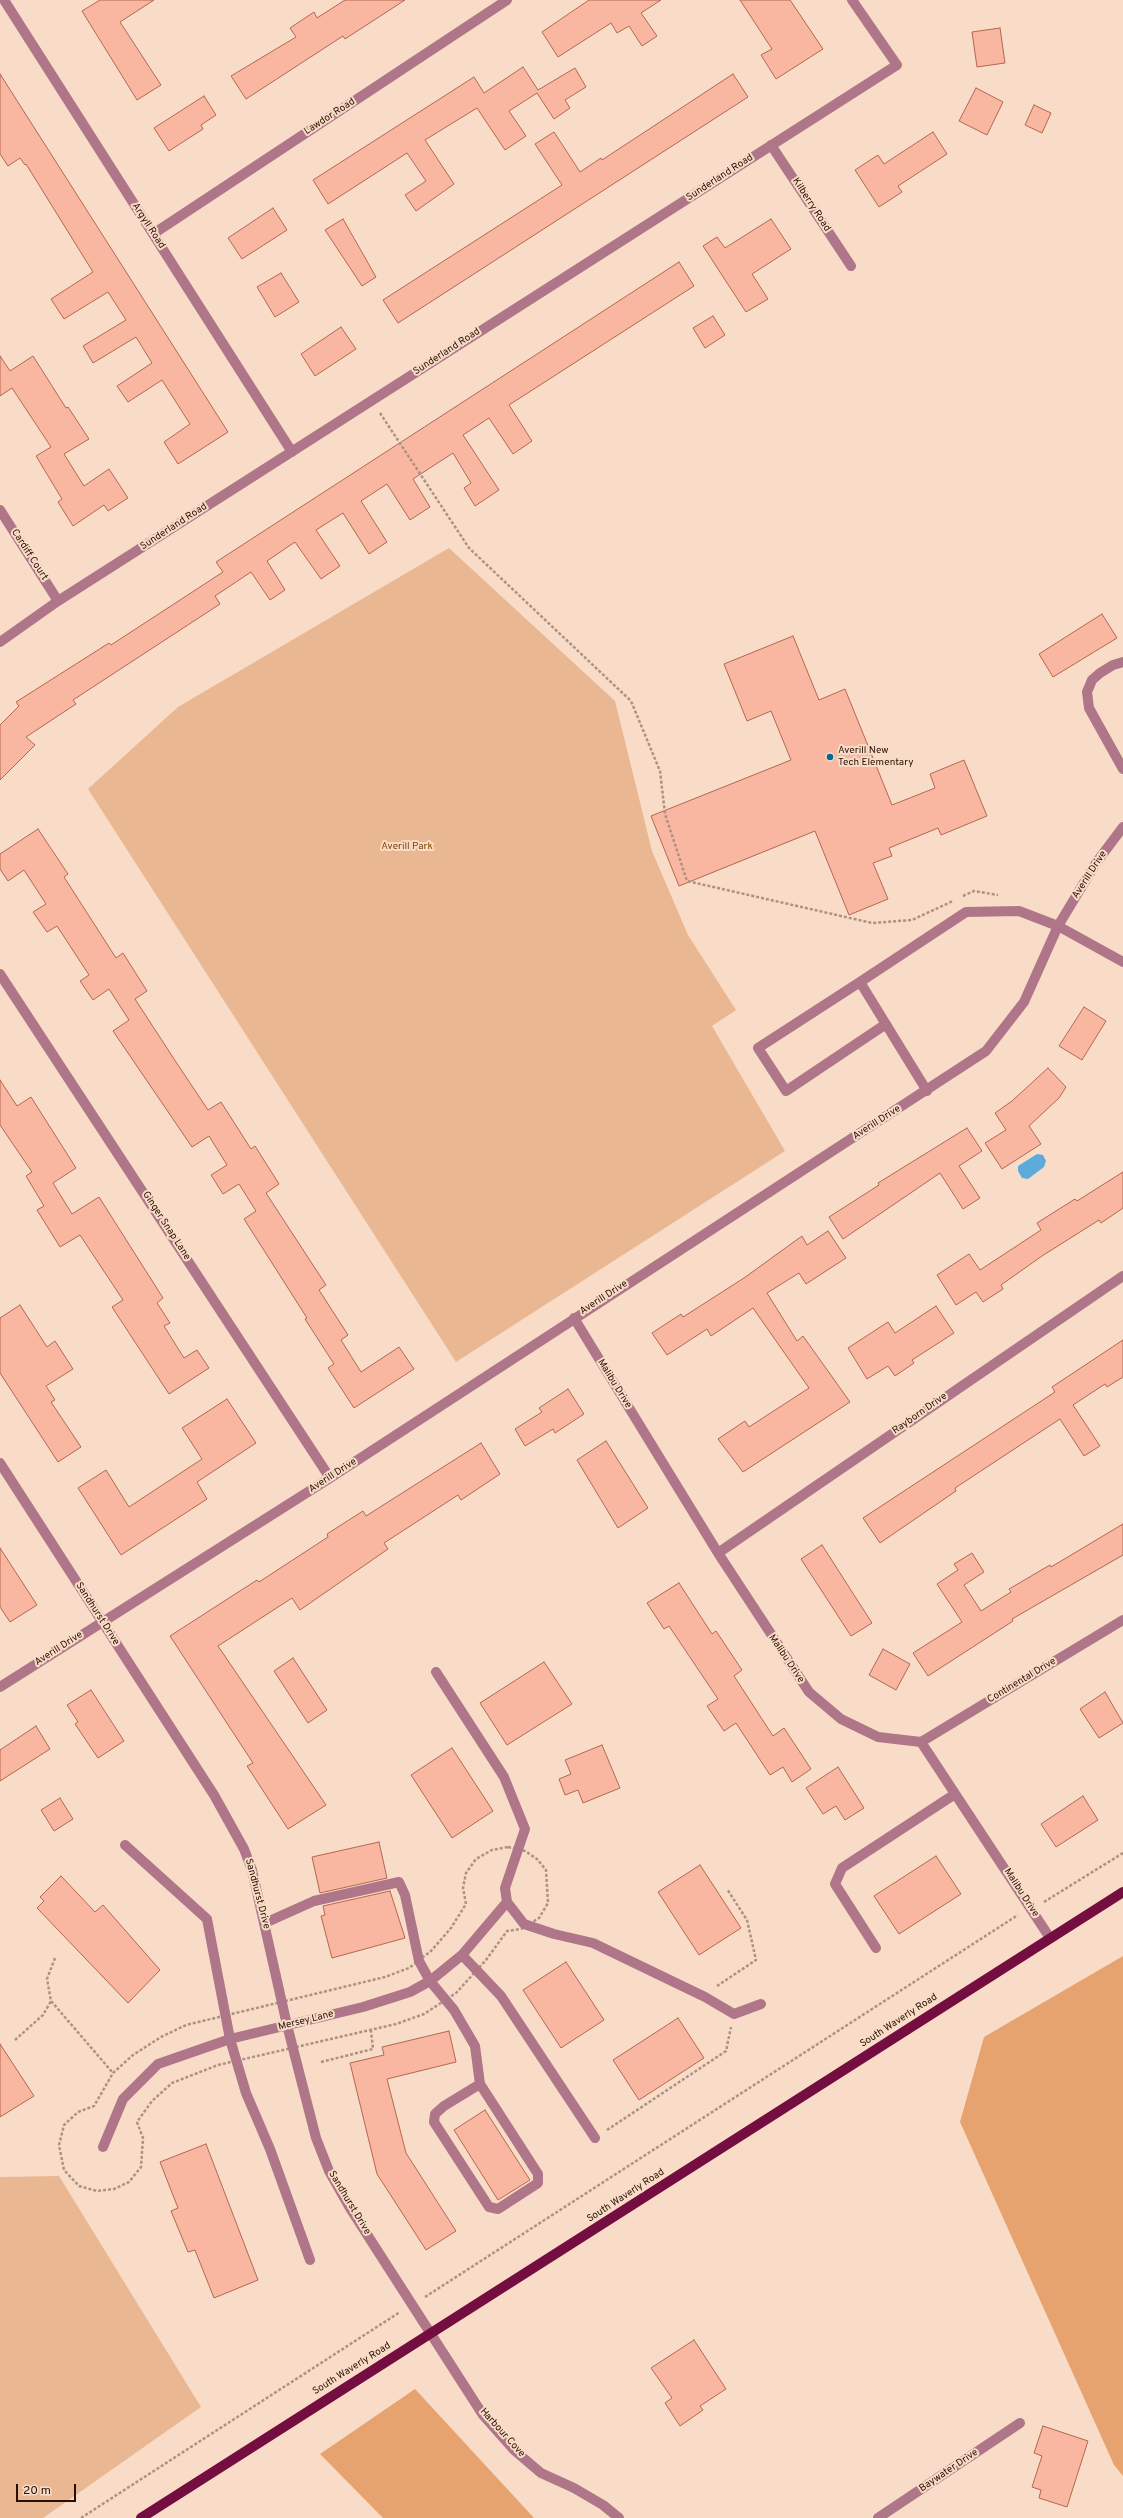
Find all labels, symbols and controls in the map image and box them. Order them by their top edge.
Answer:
street label: Lawdor Road [302,96,358,138]
street label: Sunderland Road [684,152,756,204]
street label: Kilberry Road [789,176,833,234]
street label: Argyll Road [129,201,167,251]
street label: Sunderland Road [411,326,483,378]
street label: Sunderland Road [138,501,210,553]
street label: Cardiff Court [8,527,50,583]
place label: Averill New Tech Elementary [838,745,913,768]
marker: Averill New Tech Elementary [825,752,835,762]
park label: Averill Park [381,841,433,853]
street label: Averill Drive [1070,849,1110,901]
street label: Averill Drive [851,1103,903,1143]
street label: Ginger Snap Lane [139,1189,193,1263]
street label: Averill Drive [578,1278,630,1318]
street label: Malibu Drive [594,1357,634,1411]
street label: Rayborn Drive [890,1391,950,1437]
street label: Averill Drive [307,1456,359,1496]
street label: Sandhurst Drive [72,1580,122,1648]
street label: Averill Drive [33,1629,85,1669]
street label: Malibu Drive [766,1633,806,1685]
street label: Continental Drive [985,1656,1059,1706]
street label: Sandhurst Drive [242,1858,272,1930]
street label: Malibu Drive [1001,1866,1041,1920]
street label: South Waverly Road [858,1992,940,2050]
street label: Mersey Lane [277,2008,335,2034]
street label: South Waverly Road [585,2167,667,2225]
street label: Sandhurst Drive [325,2169,373,2237]
street label: South Waverly Road [311,2340,393,2398]
street label: Harbour Cove [477,2406,527,2460]
street label: Baywater Drive [917,2447,981,2495]
scale bar [18,2476,78,2502]
text: 20 m [23,2483,51,2499]

